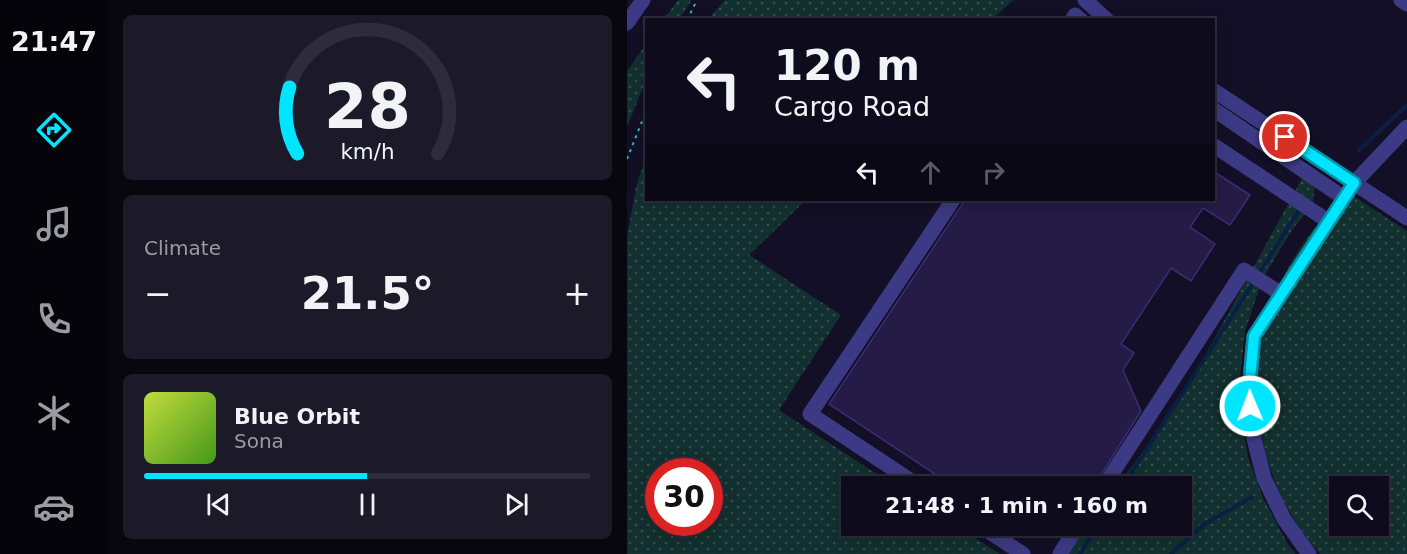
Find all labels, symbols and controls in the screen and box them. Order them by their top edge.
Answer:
text: 21:47 [11,26,97,57]
text: 120 m [774,41,920,90]
icon: left [675,42,753,120]
text: 28 [324,71,411,144]
text: Cargo Road [774,91,930,122]
icon: directions [33,109,75,151]
pin [1259,111,1310,162]
icon: arrive [1268,120,1301,153]
text: km/h [340,140,395,165]
icon: left [851,156,884,189]
icon: ahead [914,156,947,189]
icon: right [977,156,1010,189]
icon: music [33,203,75,245]
text: Climate [144,236,221,260]
text: 21.5° [301,267,434,320]
text: − [144,274,172,313]
text: + [563,274,591,313]
icon: phone [33,298,75,340]
position arrow [1218,374,1282,438]
icon: climate [33,392,75,434]
text: Blue Orbit [234,404,360,429]
text: Sona [234,429,284,453]
speed limit sign: 30 [645,458,723,536]
map controls [1329,476,1389,536]
button: search [1329,476,1389,536]
icon: car [33,486,75,528]
icon: previous [202,488,235,521]
icon: pause [351,488,384,521]
icon: next [500,488,533,521]
text: 21:48 · 1 min · 160 m [885,493,1148,518]

